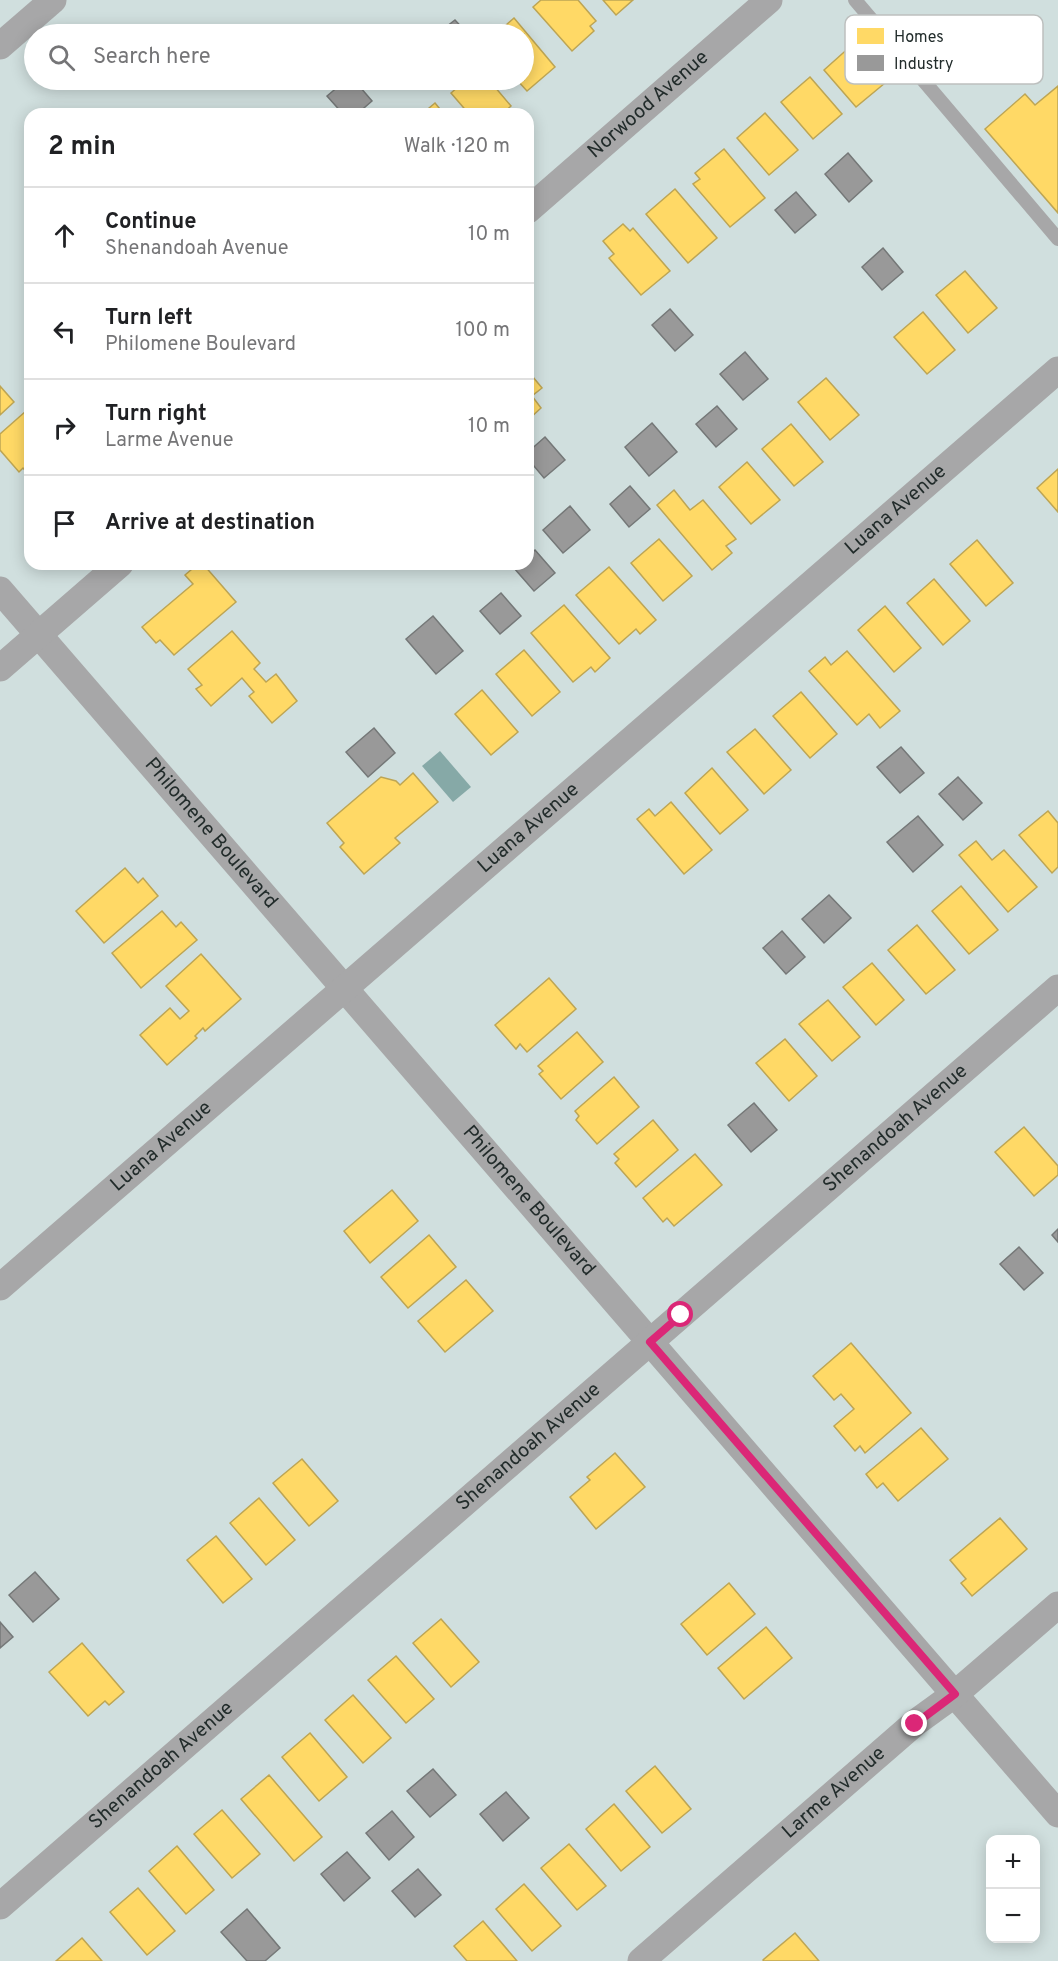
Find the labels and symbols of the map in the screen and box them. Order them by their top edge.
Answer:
legend [845,15,1043,84]
text: Homes [894,28,944,48]
street label: Norwood Avenue [583,45,715,165]
text: Industry [894,55,953,75]
street label: Luana Avenue [840,459,952,561]
street label: Philomene Boulevard [138,753,283,914]
street label: Luana Avenue [473,777,585,880]
street label: Shenandoah Avenue [818,1059,974,1199]
street label: Luana Avenue [106,1096,218,1198]
street label: Philomene Boulevard [456,1121,601,1282]
route start [667,1301,693,1327]
street label: Shenandoah Avenue [451,1377,607,1517]
street label: Shenandoah Avenue [84,1696,239,1836]
route end [901,1710,927,1736]
street label: Larme Avenue [777,1741,891,1845]

